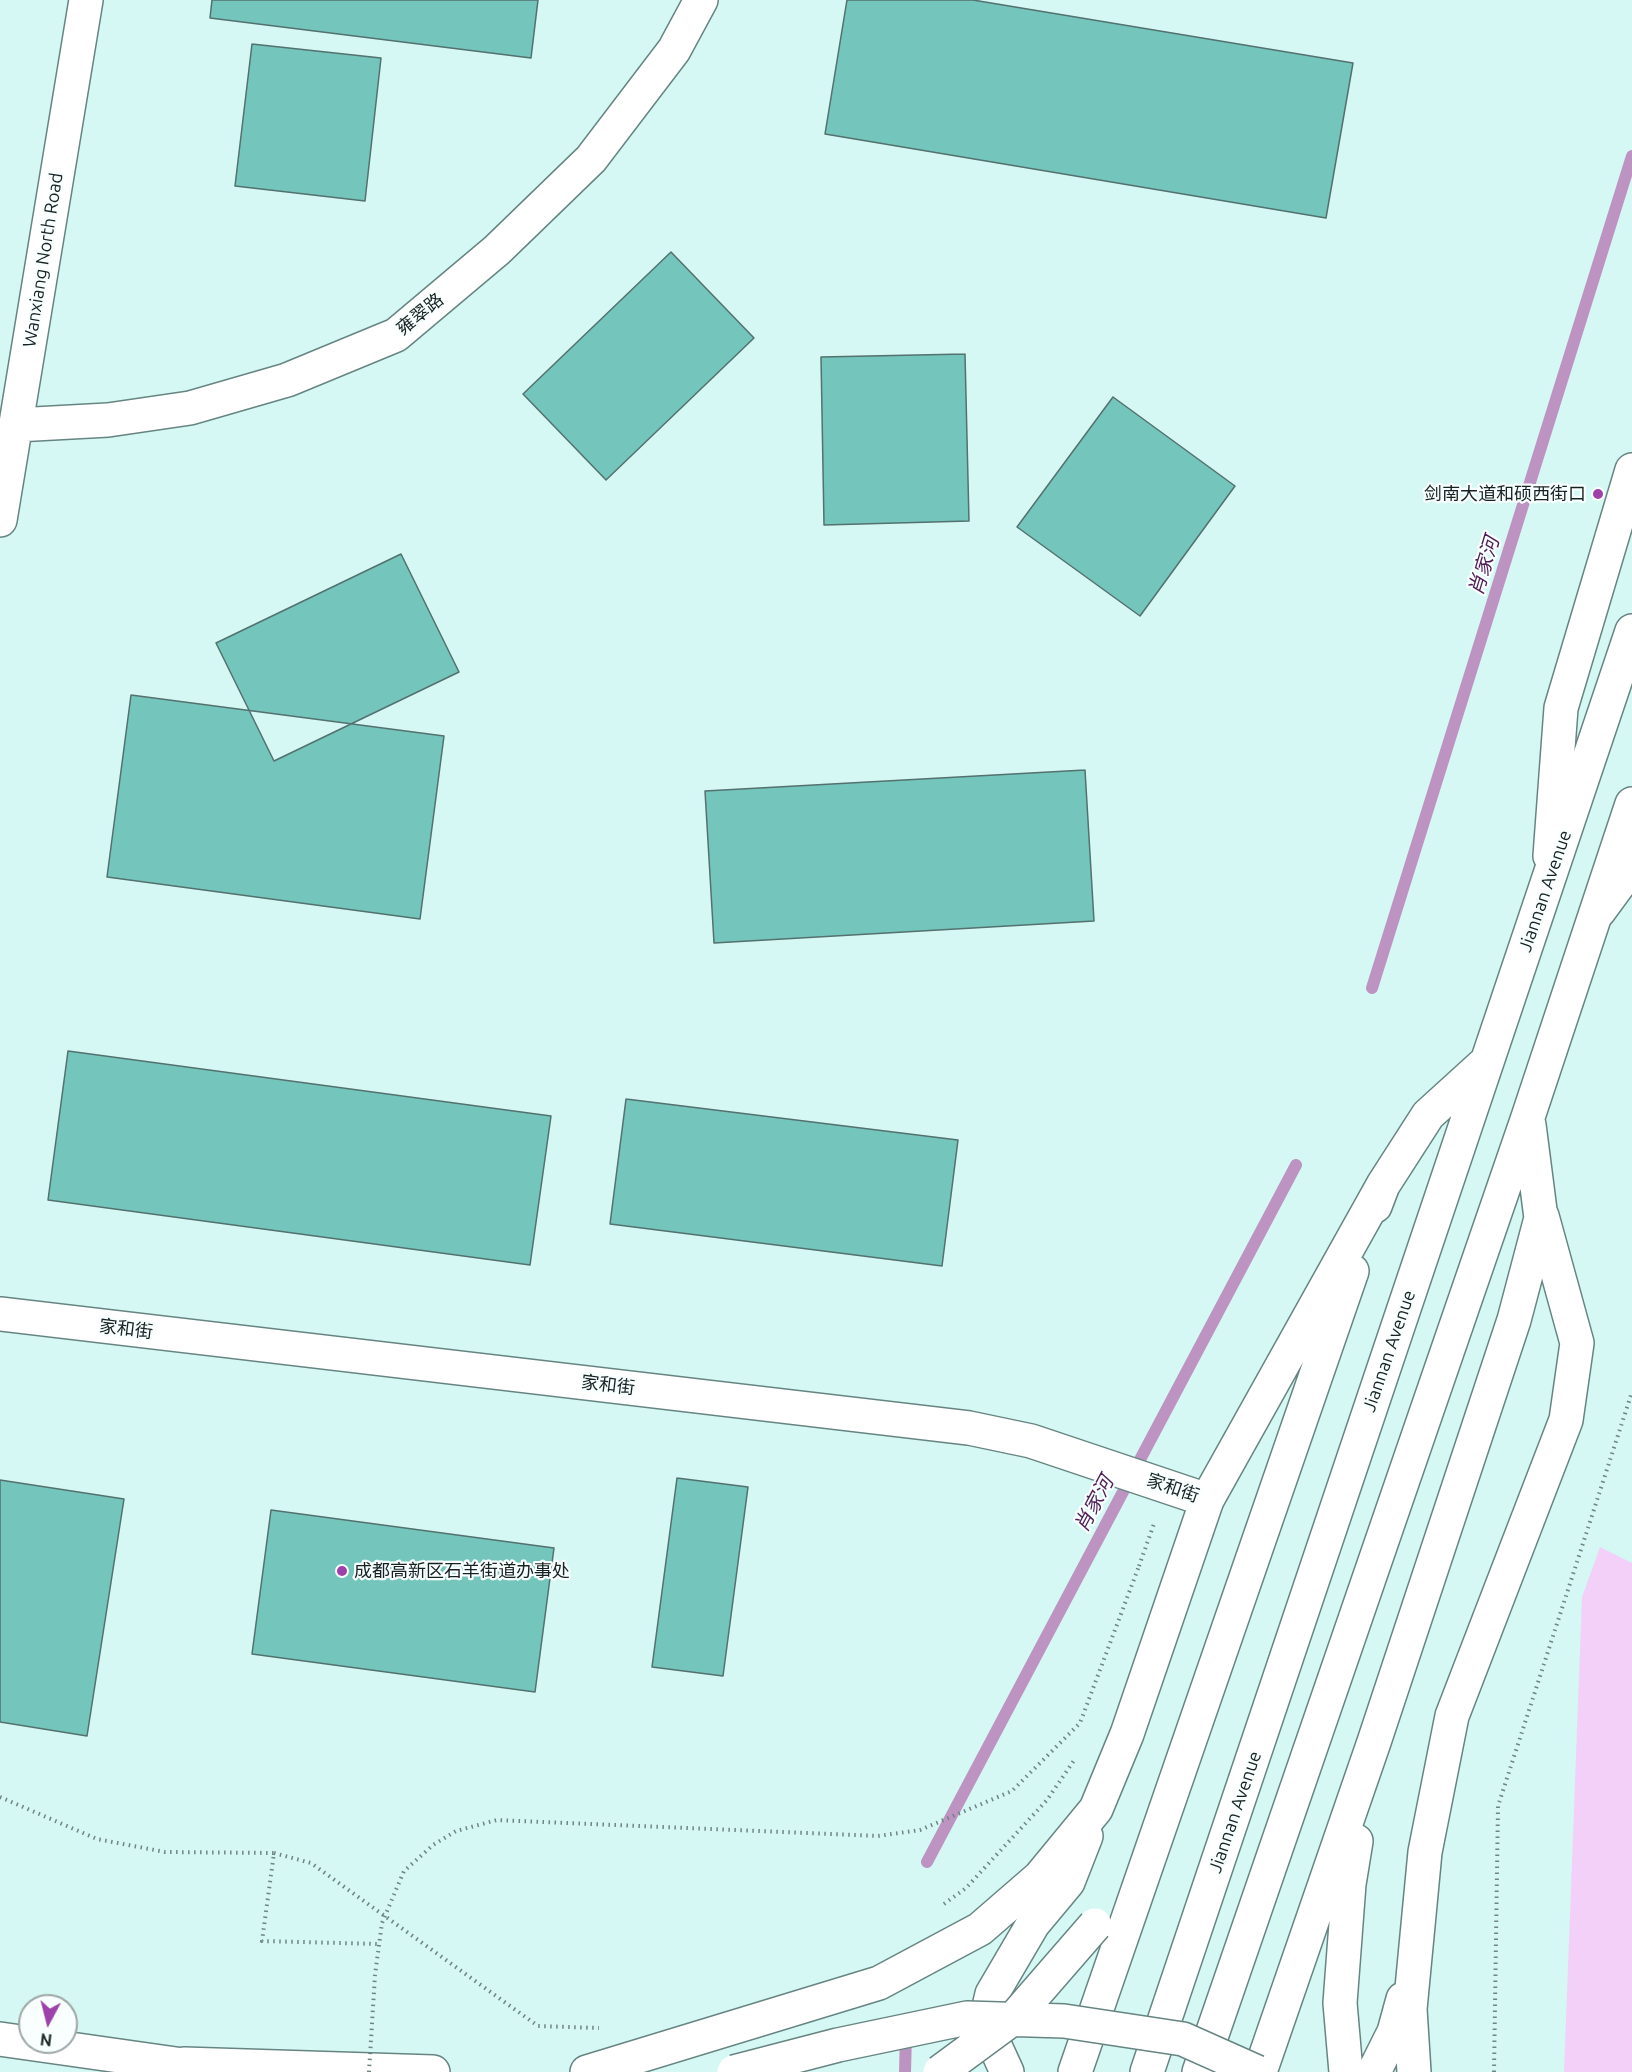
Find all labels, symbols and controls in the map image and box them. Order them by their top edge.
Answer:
street label: Wanxiang North Road [19,171,67,349]
street label: 雍翠路 [392,289,448,339]
place label: 剑南大道和硕西街口 [1424,483,1586,505]
marker: 剑南大道和硕西街口 [1591,487,1605,501]
water label: 肖家河 [1464,534,1504,598]
street label: Jiannan Avenue [1514,827,1576,955]
street label: Jiannan Avenue [1358,1287,1420,1415]
street label: 家和街 [98,1315,154,1343]
street label: 家和街 [580,1371,636,1399]
street label: 家和街 [1144,1469,1202,1507]
water label: 肖家河 [1069,1472,1119,1536]
place label: 成都高新区石羊街道办事处 [354,1560,570,1582]
marker: 成都高新区石羊街道办事处 [335,1564,349,1578]
street label: Jiannan Avenue [1204,1748,1266,1876]
north arrow [18,1994,78,2054]
text: N [39,2030,53,2050]

